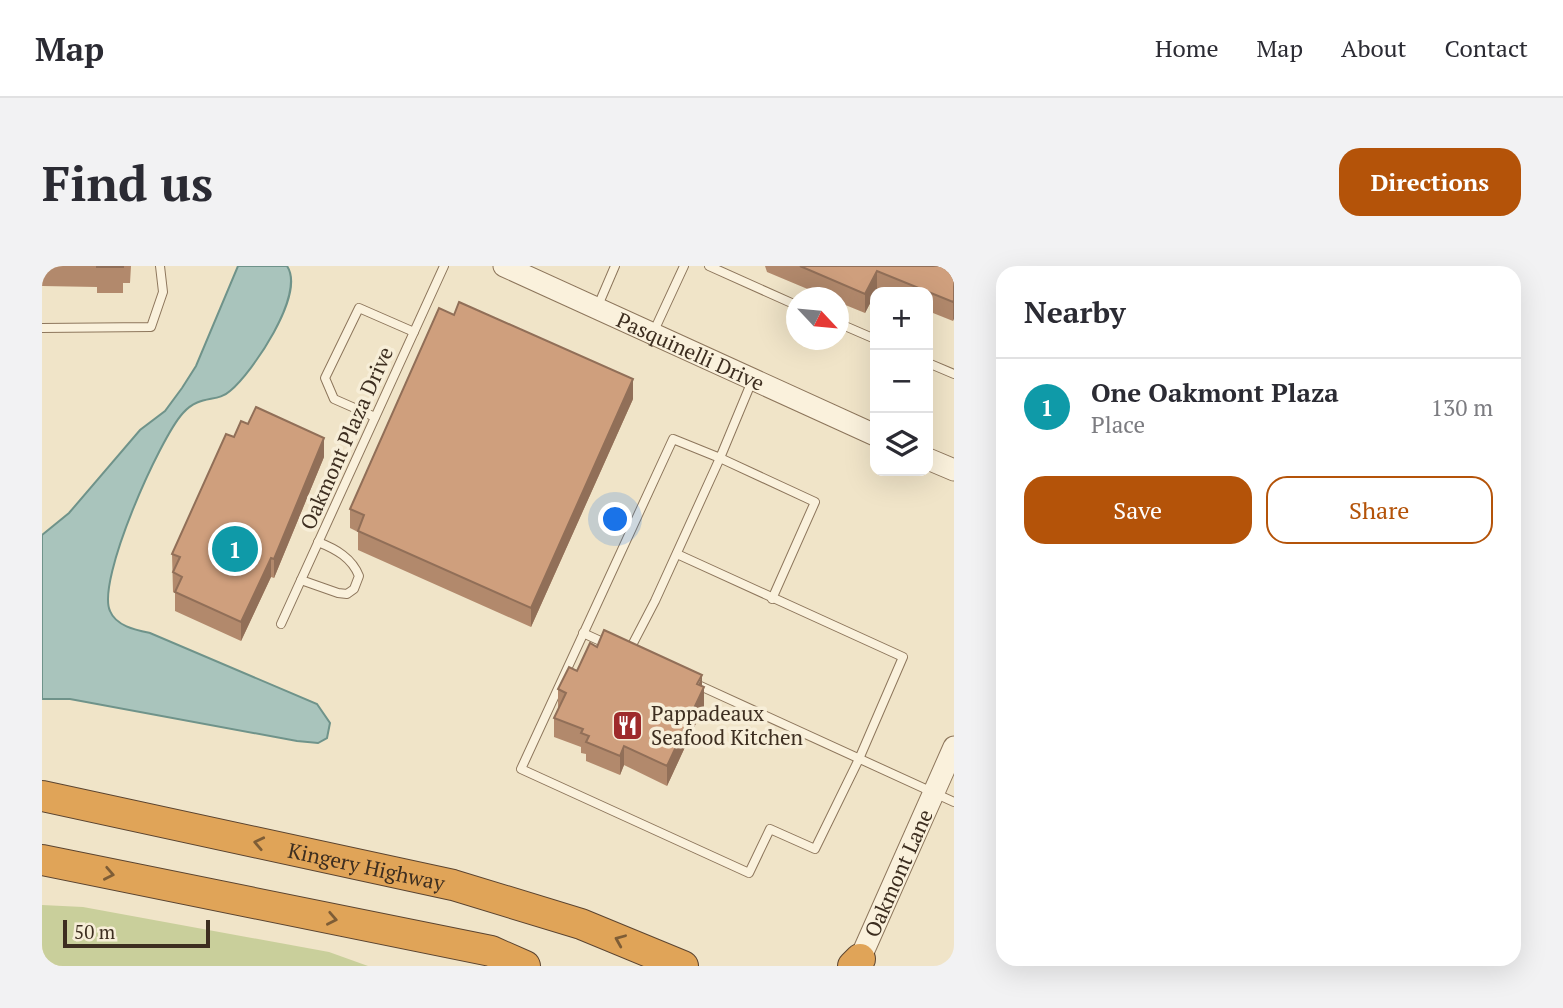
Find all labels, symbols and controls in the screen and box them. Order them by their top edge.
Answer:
text: Map [35,27,104,70]
text: Home [1155,32,1219,64]
text: Map [1257,32,1303,64]
text: About [1341,32,1407,64]
text: Contact [1445,32,1528,64]
button: Directions [1339,148,1521,216]
text: Find us [42,150,213,215]
north arrow [786,287,849,350]
map controls [870,287,933,476]
button: + [870,287,933,350]
text: Nearby [1024,292,1126,332]
street label: Pasquinelli Drive [612,305,769,397]
street label: Oakmont Plaza Drive [293,342,399,534]
button: − [870,350,933,413]
text: One Oakmont Plaza [1091,375,1339,409]
text: 1 [1041,392,1054,423]
text: 130 m [1431,392,1493,423]
text: Place [1091,409,1145,440]
button: layers [870,413,933,476]
button: Save [1024,476,1252,544]
button: Share [1266,476,1493,544]
your location [598,502,632,536]
pin: 1 [212,523,258,575]
place label: Pappadeaux Seafood Kitchen [651,699,804,751]
restaurant icon: Pappadeaux Seafood Kitchen [611,708,645,742]
street label: Oakmont Lane [857,805,939,942]
one-way arrow [253,836,265,851]
street label: Kingery Highway [285,836,448,897]
one-way arrow [103,866,115,881]
one-way arrow [326,911,338,926]
scale bar [63,917,210,949]
text: 50 m [74,919,115,944]
one-way arrow [614,934,626,948]

